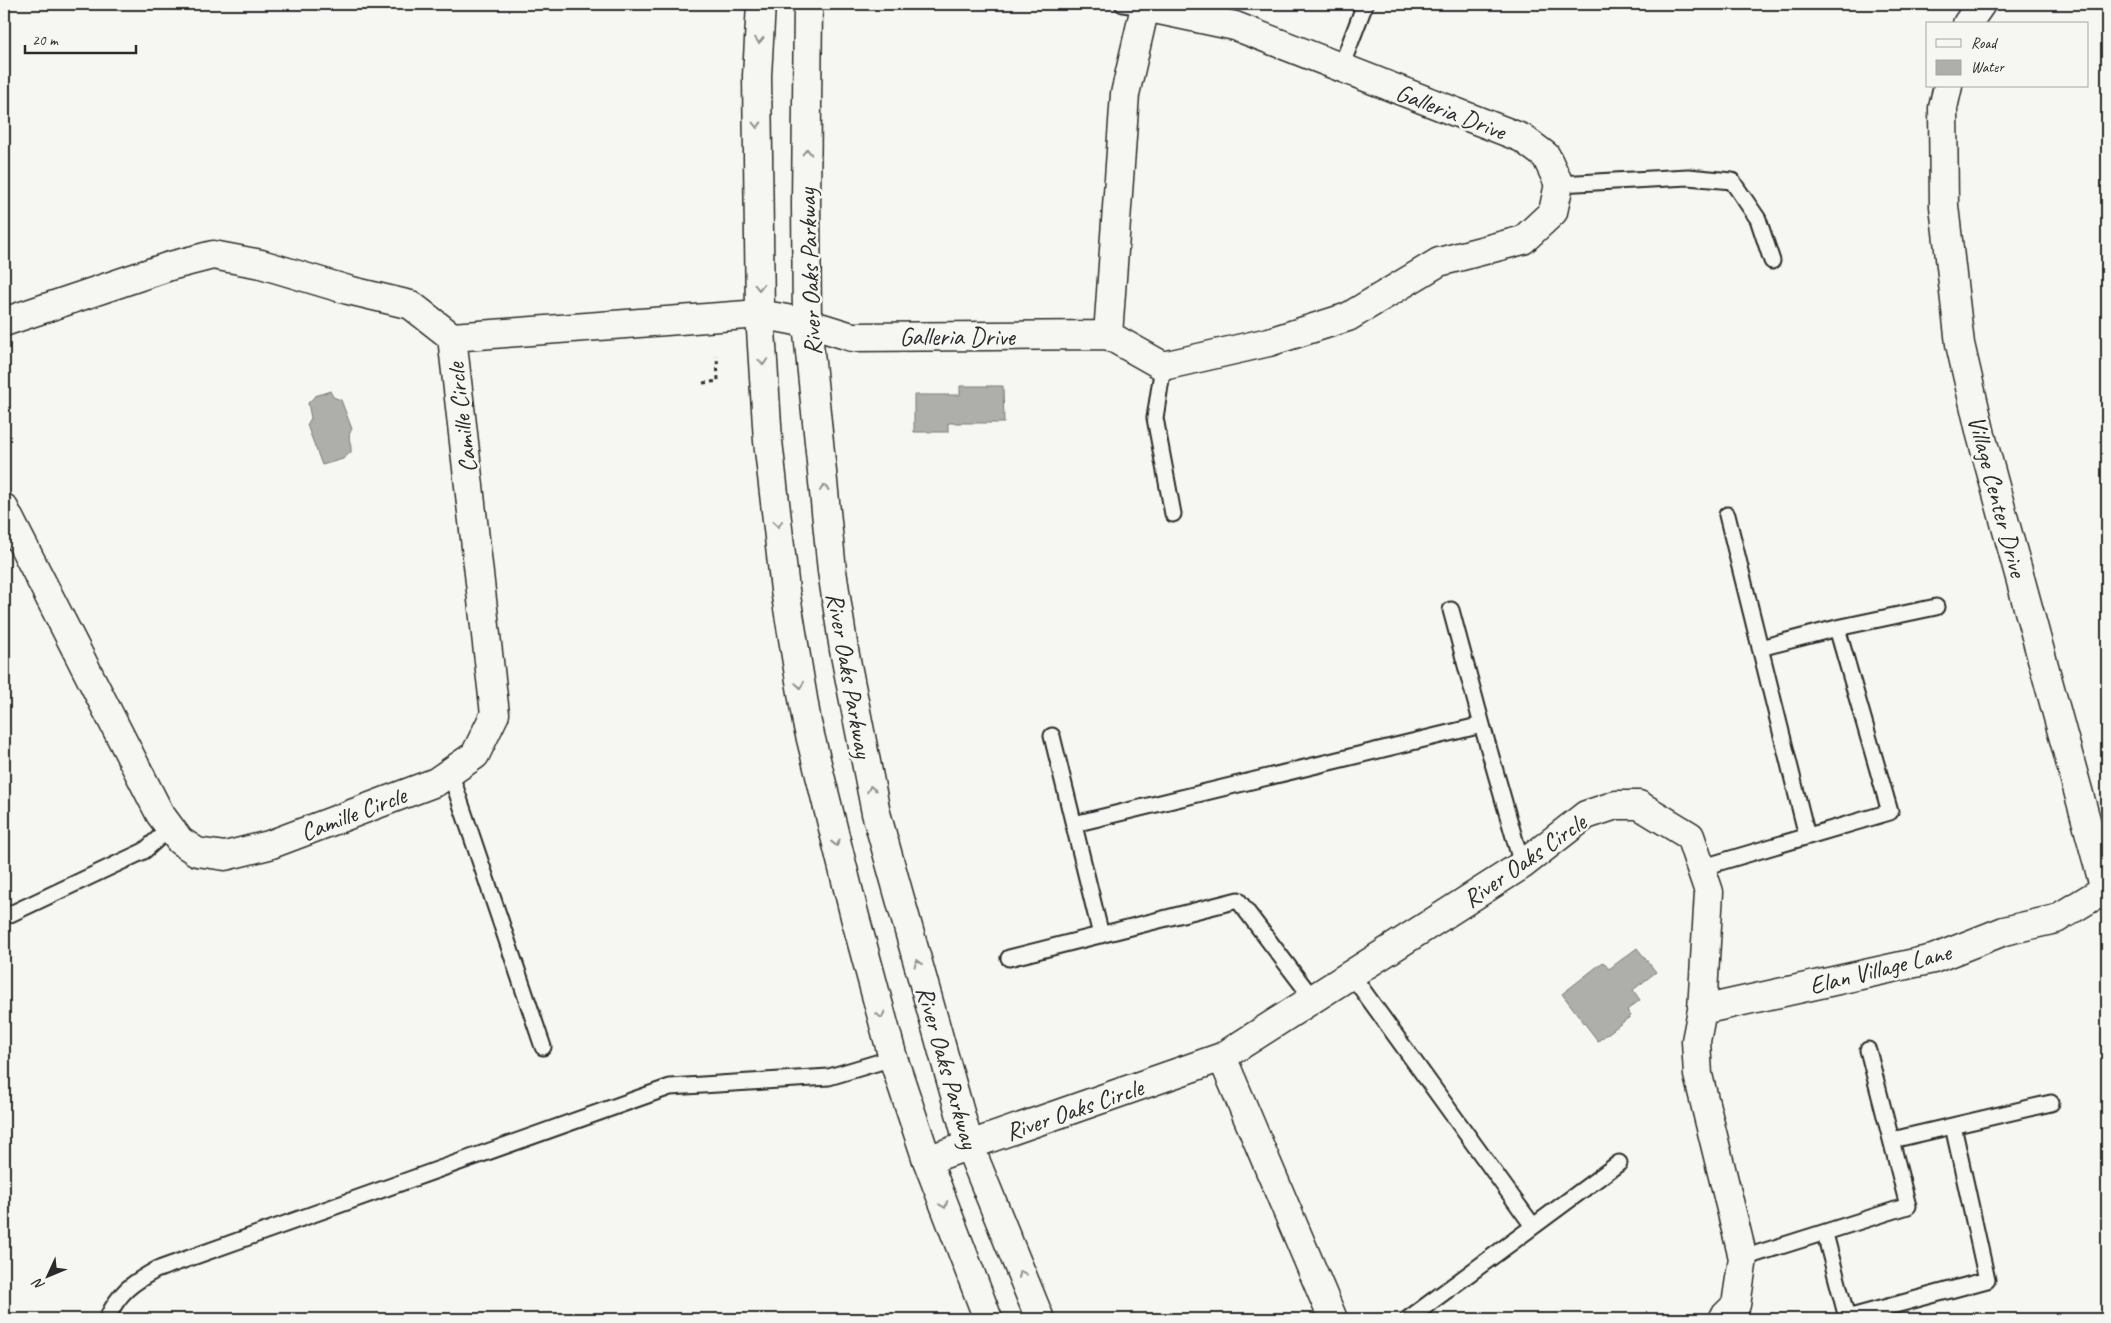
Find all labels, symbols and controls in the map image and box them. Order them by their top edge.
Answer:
scale bar [25,22,136,54]
legend [1926,22,2088,88]
text: 20 m [32,31,59,50]
text: Road [1971,34,1998,53]
one-way arrow [753,36,764,44]
text: Water [1971,58,2005,77]
street label: Galleria Drive [1391,76,1512,148]
one-way arrow [752,121,762,129]
one-way arrow [802,148,812,156]
street label: River Oaks Parkway [791,186,829,356]
one-way arrow [754,283,765,291]
street label: Galleria Drive [899,321,1016,353]
street label: Camille Circle [439,359,485,475]
one-way arrow [757,359,768,367]
street label: Village Center Drive [1960,412,2034,582]
one-way arrow [819,484,830,492]
one-way arrow [772,520,783,528]
street label: River Oaks Parkway [819,590,880,762]
one-way arrow [795,681,805,689]
street label: Camille Circle [296,779,412,849]
one-way arrow [866,785,877,794]
street label: River Oaks Circle [1457,806,1594,915]
one-way arrow [830,839,841,848]
street label: Elan Village Lane [1806,936,1956,1002]
one-way arrow [913,959,923,968]
street label: River Oaks Parkway [909,982,986,1153]
one-way arrow [876,1010,886,1018]
street label: River Oaks Circle [1001,1071,1149,1148]
one-way arrow [938,1200,948,1209]
north arrow [22,1250,72,1300]
one-way arrow [1017,1270,1028,1279]
text: N [28,1274,48,1294]

